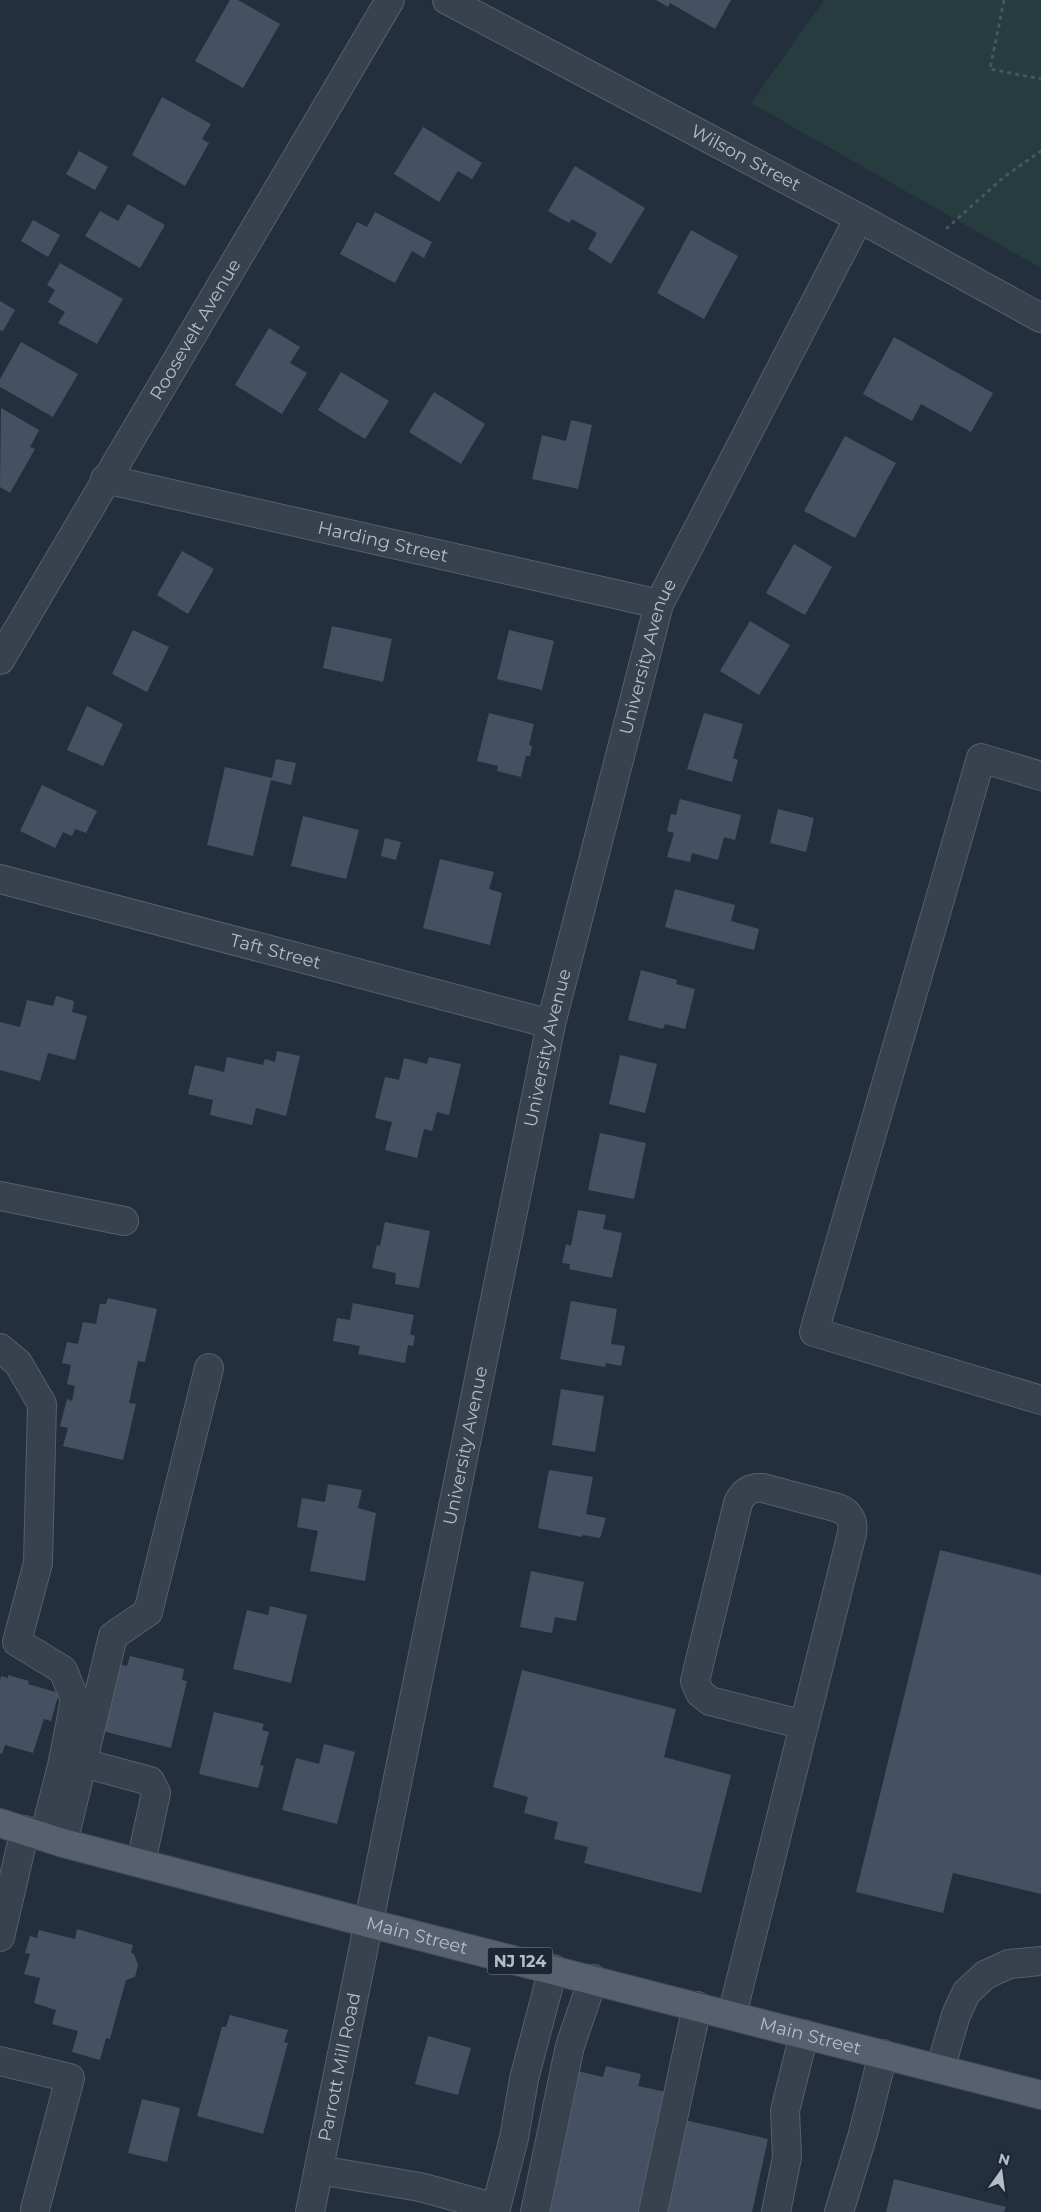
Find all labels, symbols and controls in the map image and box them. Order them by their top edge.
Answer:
street label: Wilson Street [687,120,804,196]
street label: Roosevelt Avenue [145,255,246,404]
street label: Harding Street [316,516,450,567]
street label: University Avenue [615,575,681,737]
street label: Taft Street [228,929,323,974]
street label: University Avenue [519,966,576,1129]
street label: University Avenue [439,1364,492,1527]
street label: Main Street [364,1912,470,1959]
road number: NJ 124 [488,1948,552,1974]
street label: Parrott Mill Road [314,1991,365,2143]
street label: Main Street [757,2013,863,2060]
north arrow [976,2147,1026,2197]
text: N [996,2149,1012,2169]

